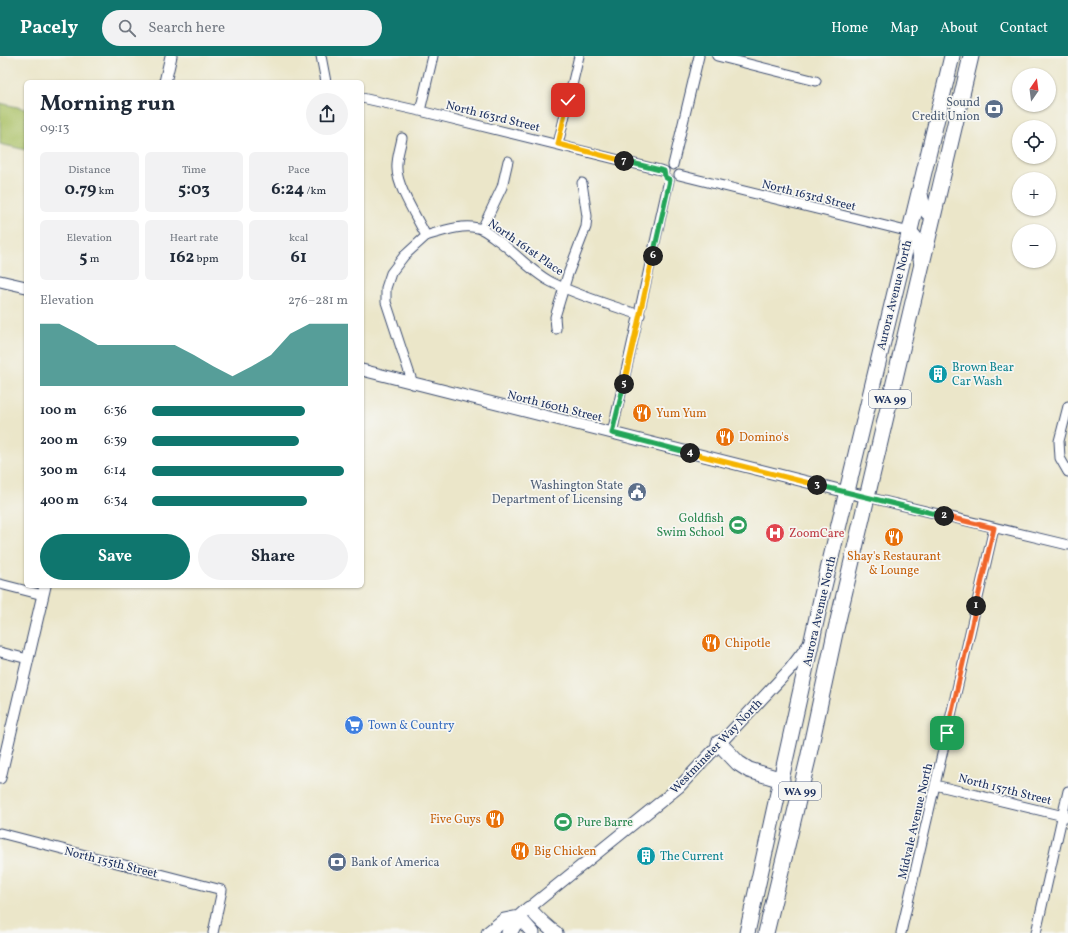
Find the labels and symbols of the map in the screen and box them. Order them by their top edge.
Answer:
north arrow [1012,68,1056,112]
pin [551,83,585,117]
place label: Sound Credit Union [912,95,980,125]
street label: North 163rd Street [444,98,541,136]
bank icon: Sound Credit Union [983,98,1005,120]
pin: 7 [614,151,634,171]
street label: North 163rd Street [760,177,857,215]
street label: North 161st Place [484,216,567,280]
street label: Aurora Avenue North [874,238,916,352]
pin: 6 [643,246,663,266]
place label: Brown Bear Car Wash [952,360,1014,390]
building icon: Brown Bear Car Wash [927,363,949,385]
pin: 5 [614,374,634,394]
street label: North 160th Street [506,387,604,426]
road number: WA 99 [869,390,911,408]
restaurant icon: Yum Yum [631,402,653,424]
place label: Yum Yum [656,406,707,422]
restaurant icon: Domino's [714,426,736,448]
place label: Domino's [739,430,789,446]
pin: 4 [680,443,700,463]
pin: 3 [807,475,827,495]
place label: Washington State Department of Licensing [492,478,623,508]
public building icon: Washington State Department of Licensing [626,481,648,503]
pin: 2 [934,506,954,526]
place label: Goldfish Swim School [656,511,724,541]
sports icon: Goldfish Swim School [727,514,749,536]
hospital icon: ZoomCare [764,522,786,544]
place label: ZoomCare [789,526,845,542]
restaurant icon: Shay's Restaurant & Lounge [883,526,905,548]
place label: Shay's Restaurant & Lounge [847,549,941,579]
street label: Aurora Avenue North [799,554,840,668]
pin: 1 [966,596,986,616]
restaurant icon: Chipotle [700,632,722,654]
place label: Chipotle [725,636,771,652]
street label: Westminster Way North [667,696,766,798]
supermarket icon: Town & Country [343,714,365,736]
pin [930,716,964,750]
place label: Town & Country [368,718,455,734]
street label: Midvale Avenue North [895,762,937,881]
street label: North 157th Street [956,771,1053,809]
road number: WA 99 [779,782,821,800]
restaurant icon: Five Guys [484,808,506,830]
sports icon: Pure Barre [552,811,574,833]
place label: Five Guys [430,812,481,828]
place label: Pure Barre [577,815,633,831]
restaurant icon: Big Chicken [509,840,531,862]
street label: North 155th Street [62,844,159,882]
place label: Big Chicken [534,844,597,860]
building icon: The Current [635,845,657,867]
place label: The Current [660,849,724,865]
bank icon: Bank of America [326,851,348,873]
place label: Bank of America [351,855,439,871]

